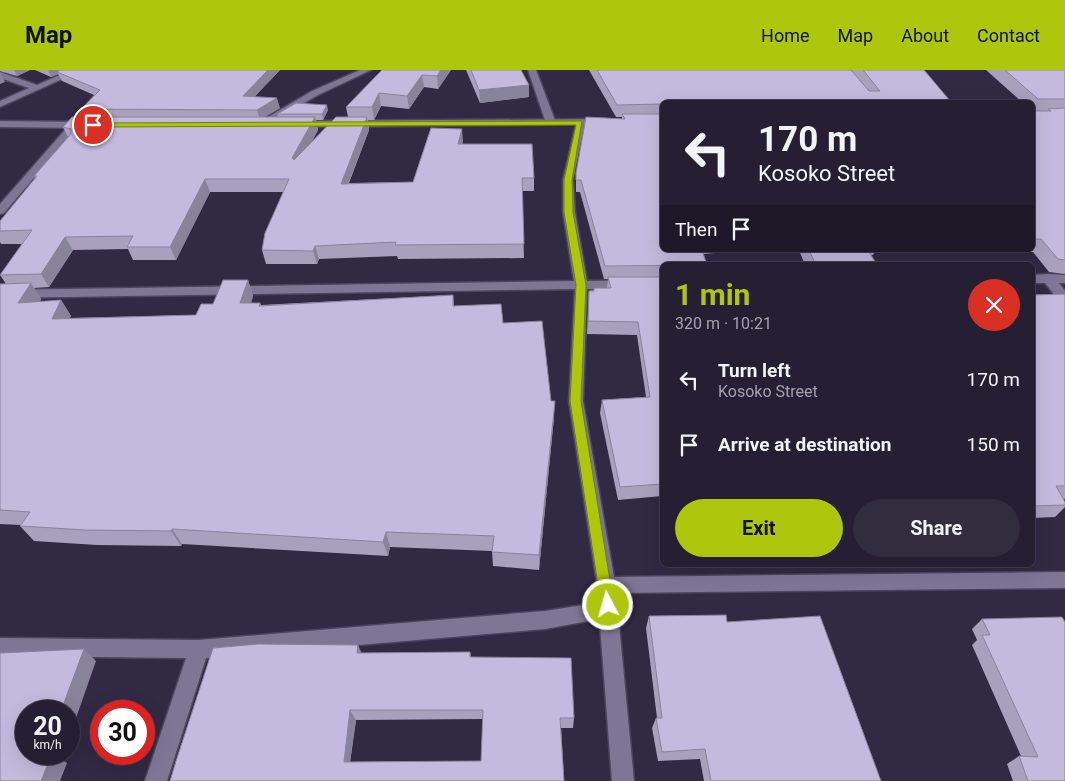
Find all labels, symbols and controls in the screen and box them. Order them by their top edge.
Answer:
text: Map [25,21,72,49]
text: Home [761,25,810,46]
text: Map [838,25,873,46]
text: About [901,25,949,46]
text: Contact [977,25,1040,46]
pin [72,104,114,146]
icon: arrive [79,111,107,139]
text: 170 m [758,119,857,160]
icon: left [675,120,740,185]
text: Kosoko Street [758,161,895,186]
icon: arrive [727,215,755,243]
text: Then [675,218,717,241]
text: 1 min [675,277,750,312]
button: close [968,279,1020,331]
text: 320 m · 10:21 [675,314,772,333]
text: Turn left [718,359,791,382]
icon: left [675,366,703,394]
text: 170 m [967,368,1020,391]
text: Kosoko Street [718,382,818,401]
icon: arrive [675,431,703,459]
text: Arrive at destination [718,433,891,456]
text: 150 m [967,433,1020,456]
button: Exit [675,499,843,557]
button: Share [853,499,1020,557]
position arrow [581,578,633,630]
speed limit sign: 30 [90,700,155,765]
text: 20 [33,712,62,741]
text: km/h [33,738,62,752]

